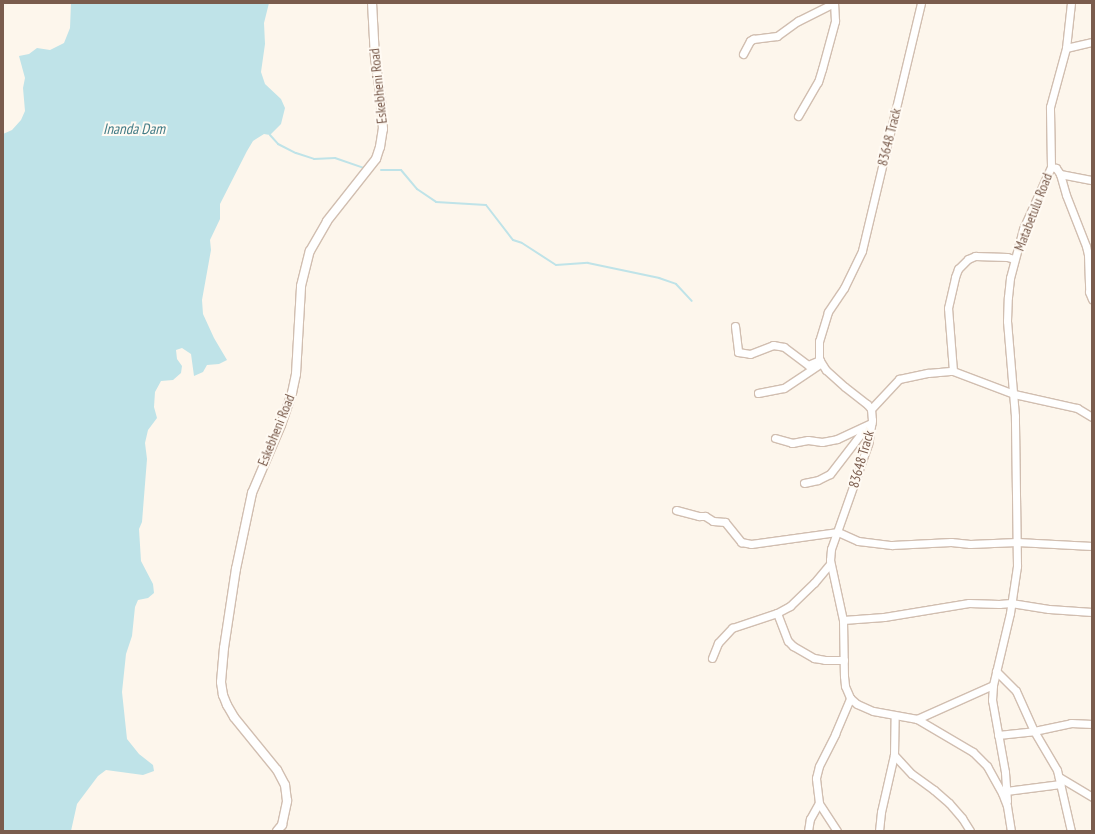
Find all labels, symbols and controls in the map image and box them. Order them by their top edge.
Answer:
street label: Eskebheni Road [366,47,390,125]
street label: 83648 Track [874,106,904,168]
water label: Inanda Dam [103,120,165,138]
street label: Matabetulu Road [1010,171,1056,253]
street label: Eskebheni Road [254,392,298,468]
street label: 83648 Track [845,428,877,490]

